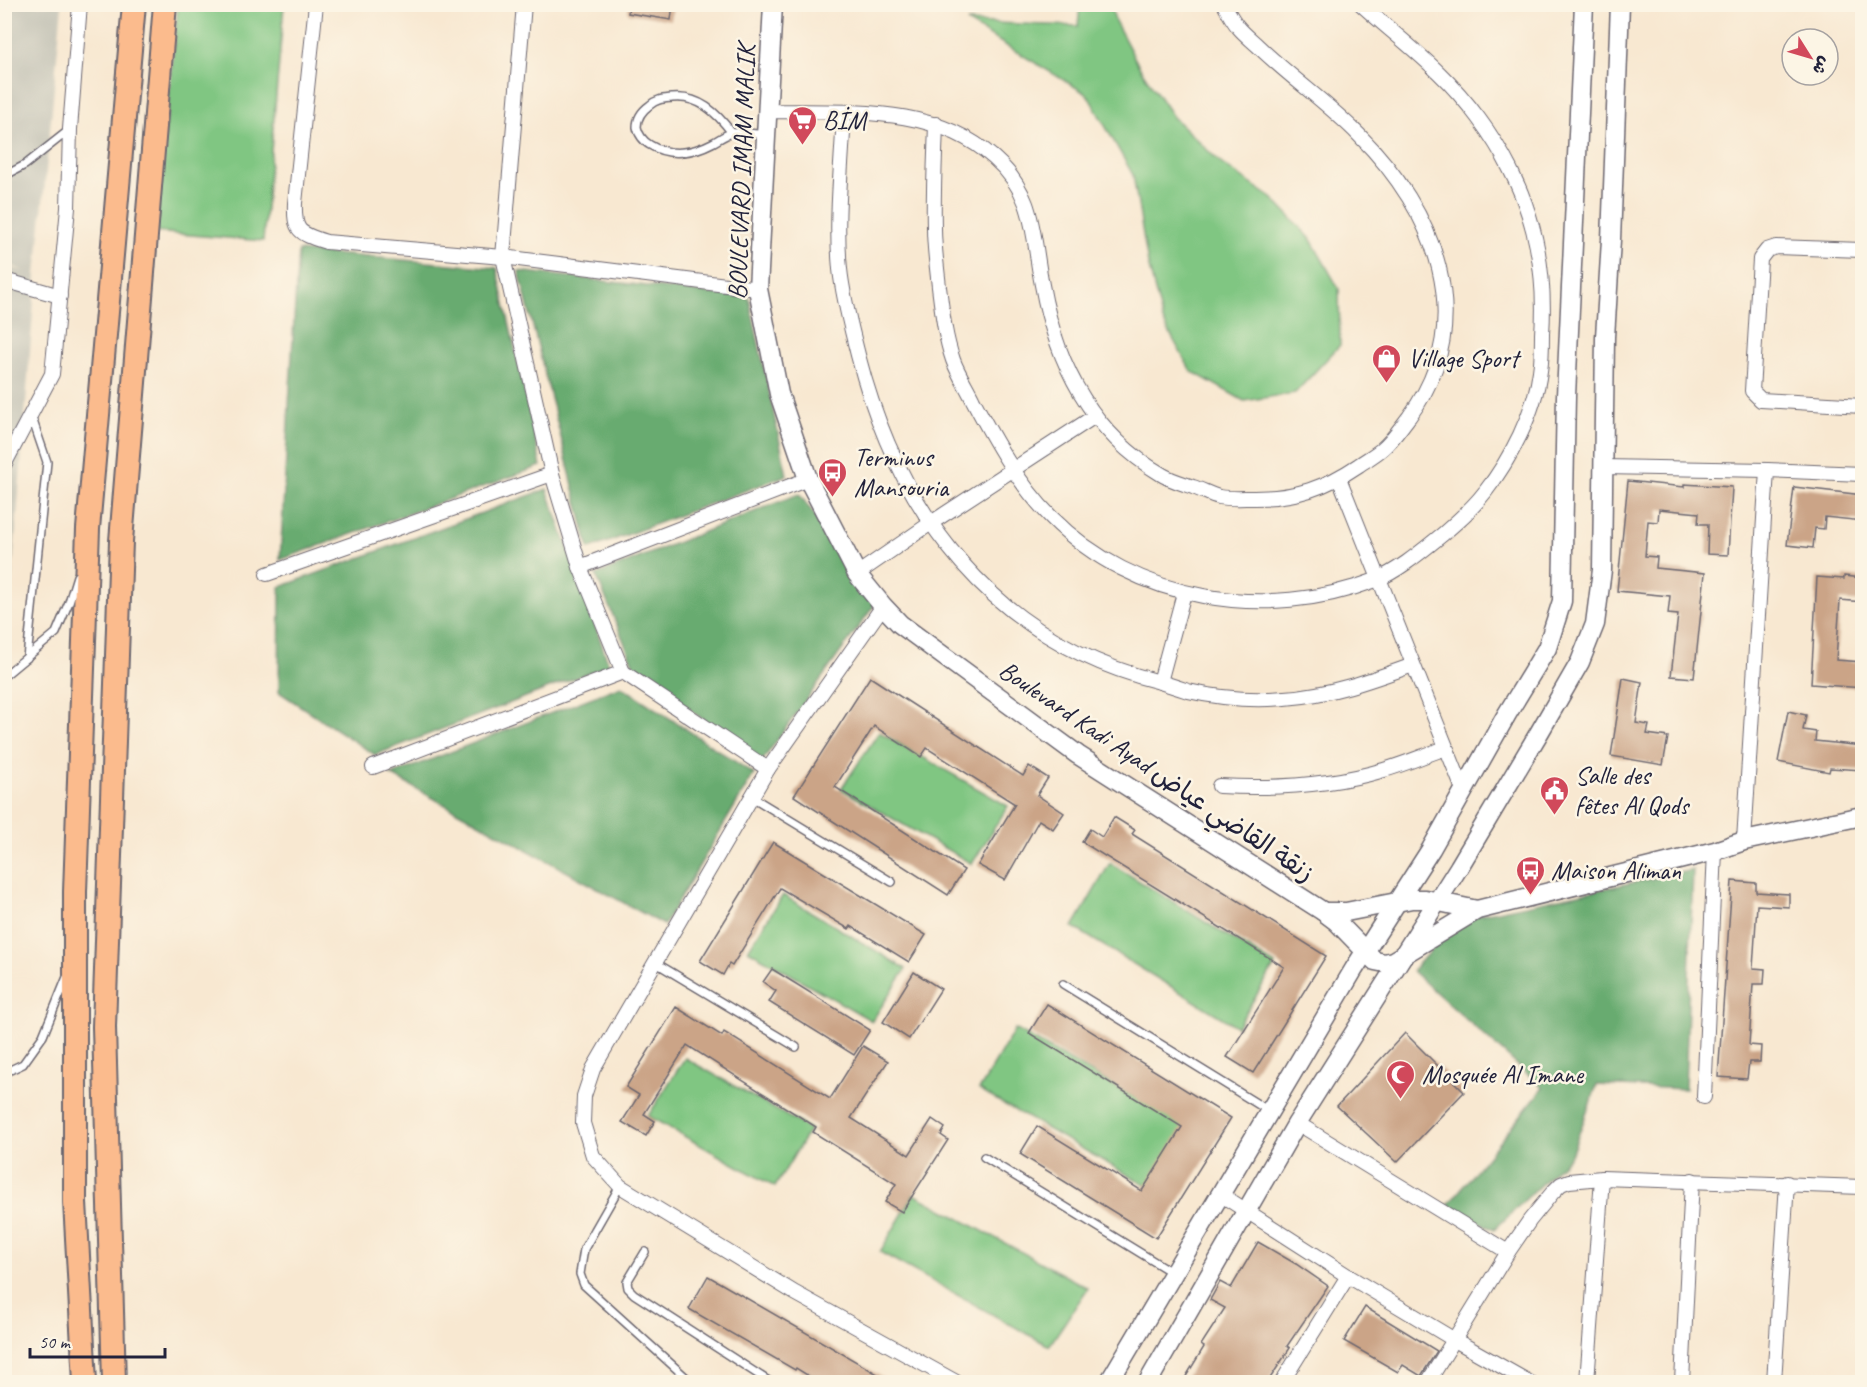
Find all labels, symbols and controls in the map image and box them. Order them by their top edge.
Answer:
north arrow [1780,27,1840,87]
street label: BOULEVARD IMAM MALIK [721,39,763,300]
text: ش [1808,52,1834,78]
supermarket icon: BİM [786,104,818,146]
place label: BİM [823,104,868,137]
shop icon: Village Sport [1371,342,1403,384]
place label: Village Sport [1408,342,1522,375]
place label: Terminus Mansouria [854,441,950,504]
bus stop icon: Terminus Mansouria [817,456,849,498]
street label: Boulevard Kadi Ayad زنقة القاضي عياض [989,653,1321,894]
place label: Salle des fêtes Al Qods [1575,759,1690,822]
public building icon: Salle des fêtes Al Qods [1538,774,1570,816]
bus stop icon: Maison Aliman [1514,854,1546,896]
place label: Maison Aliman [1551,854,1681,887]
mosque icon: Mosquée Al Imane [1385,1058,1417,1100]
place label: Mosquée Al Imane [1422,1058,1584,1091]
scale bar [30,1321,165,1359]
text: 50 m [39,1331,72,1353]

